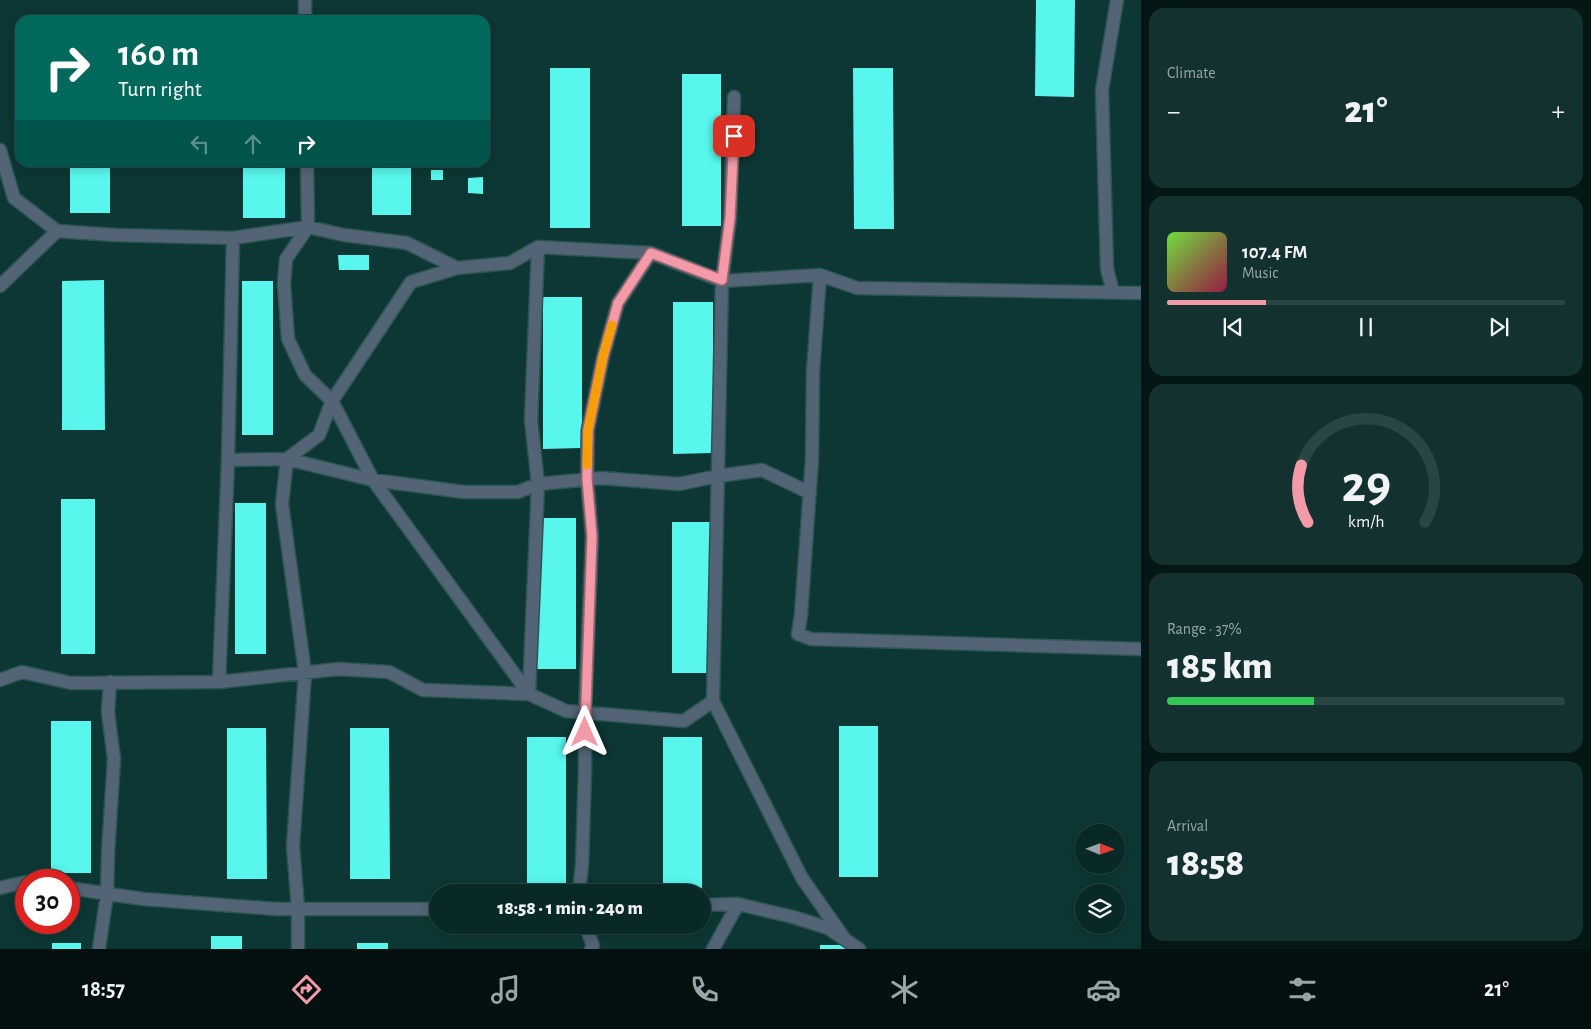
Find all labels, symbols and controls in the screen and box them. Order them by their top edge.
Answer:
icon: right [35,35,100,100]
text: 160 m [118,37,199,72]
text: Climate [1167,65,1216,81]
text: Turn right [118,78,202,100]
text: 21° [1344,92,1388,130]
text: − [1167,98,1180,126]
text: + [1552,98,1565,126]
pin [713,115,755,157]
icon: arrive [720,122,748,150]
icon: left [186,130,214,158]
icon: ahead [239,130,267,158]
icon: right [292,130,320,158]
text: 107.4 FM [1242,243,1307,262]
text: Music [1242,265,1278,281]
icon: previous [1219,313,1247,341]
icon: pause [1352,313,1380,341]
icon: next [1485,313,1513,341]
text: 29 [1341,459,1391,511]
text: km/h [1348,513,1384,531]
text: Range · 37% [1167,621,1242,637]
text: 185 km [1167,648,1273,686]
position arrow [558,705,610,757]
text: Arrival [1167,818,1208,834]
north arrow [1075,824,1125,874]
map controls [1075,824,1125,934]
text: 18:58 [1167,845,1244,883]
speed limit sign: 30 [15,869,80,934]
button: layers [1075,884,1125,934]
text: 18:58 · 1 min · 240 m [497,899,643,918]
icon: directions [289,972,324,1007]
icon: music [488,972,523,1007]
icon: phone [687,972,722,1007]
icon: climate [887,972,922,1007]
icon: car [1086,972,1121,1007]
icon: filters [1285,972,1320,1007]
text: 18:57 [82,978,125,1000]
text: 21° [1484,978,1509,1000]

